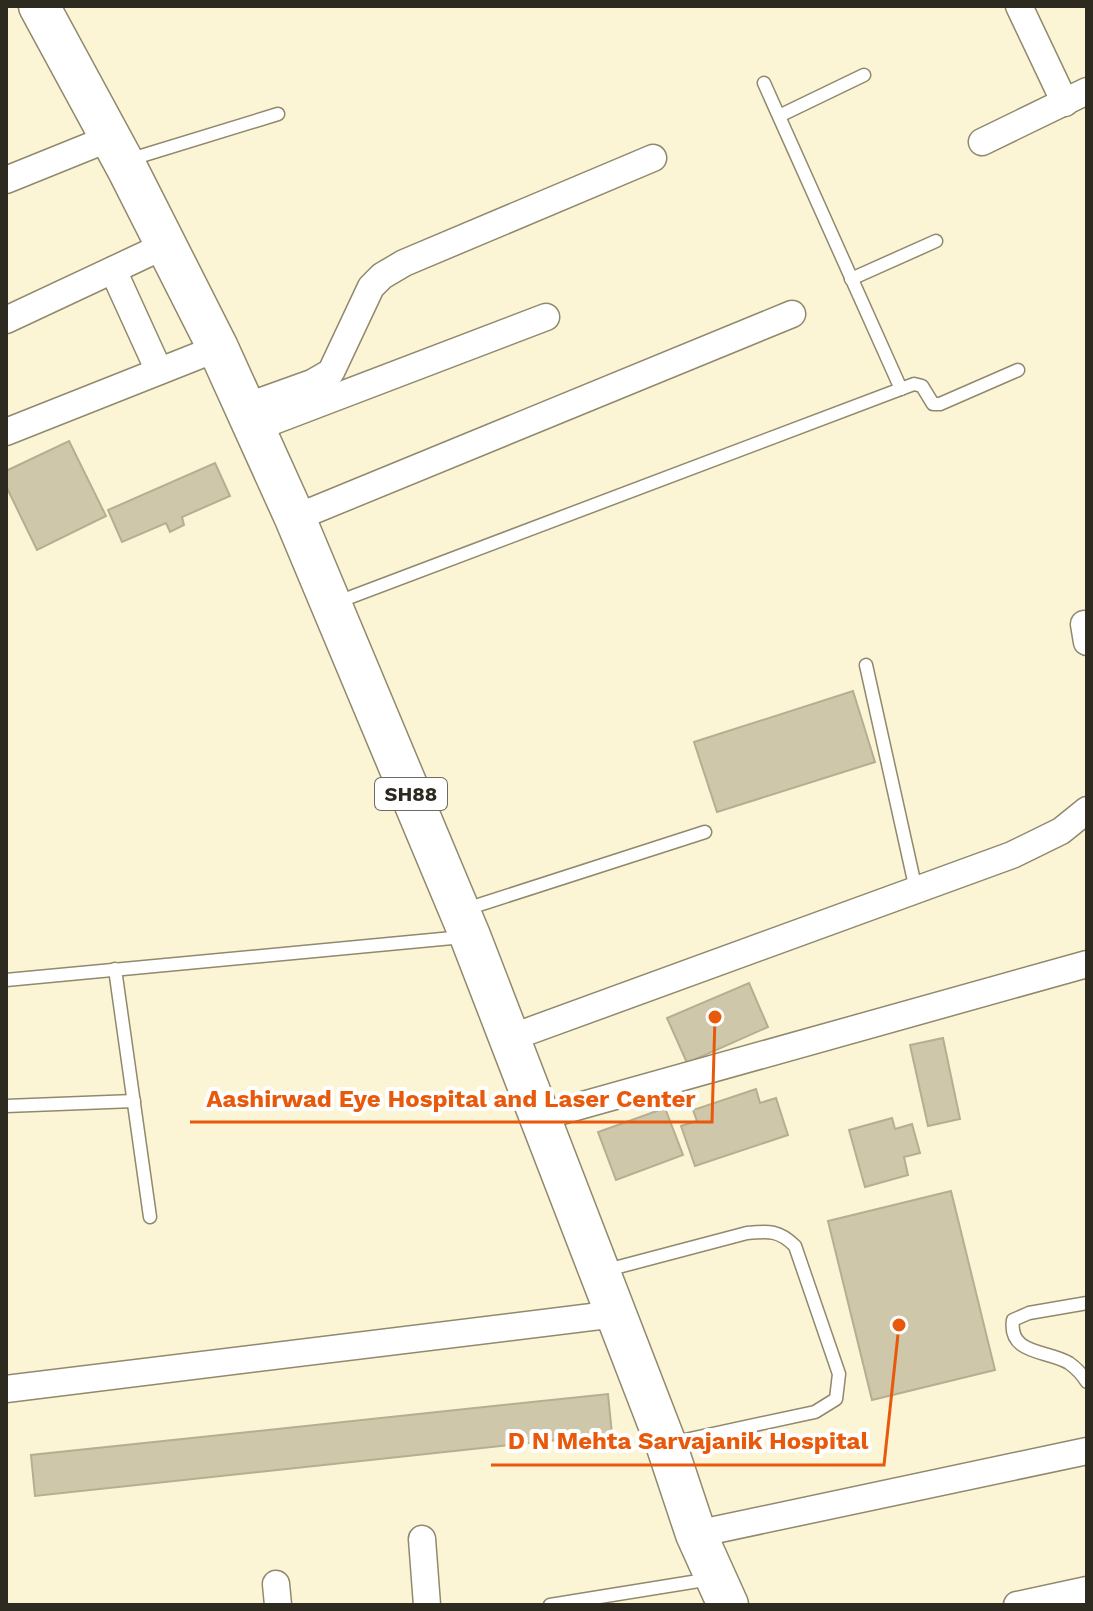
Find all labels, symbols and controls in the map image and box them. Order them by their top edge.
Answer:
road number: SH88 [375,778,447,810]
callout: Aashirwad Eye Hospital and Laser Center [190,1074,712,1122]
text: Aashirwad Eye Hospital and Laser Center [206,1085,696,1113]
callout: D N Mehta Sarvajanik Hospital [491,1417,884,1465]
text: D N Mehta Sarvajanik Hospital [508,1427,868,1455]

